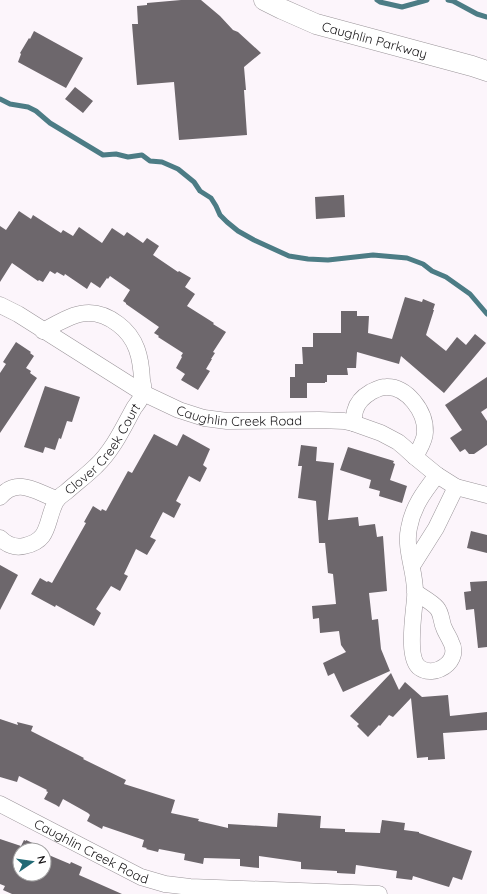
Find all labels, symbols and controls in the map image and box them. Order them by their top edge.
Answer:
street label: Caughlin Parkway [320,18,429,62]
street label: Clover Creek Court [61,400,143,498]
street label: Caughlin Creek Road [175,402,302,429]
street label: Caughlin Creek Road [32,815,151,887]
north arrow [12,842,52,882]
text: N [34,854,49,865]

